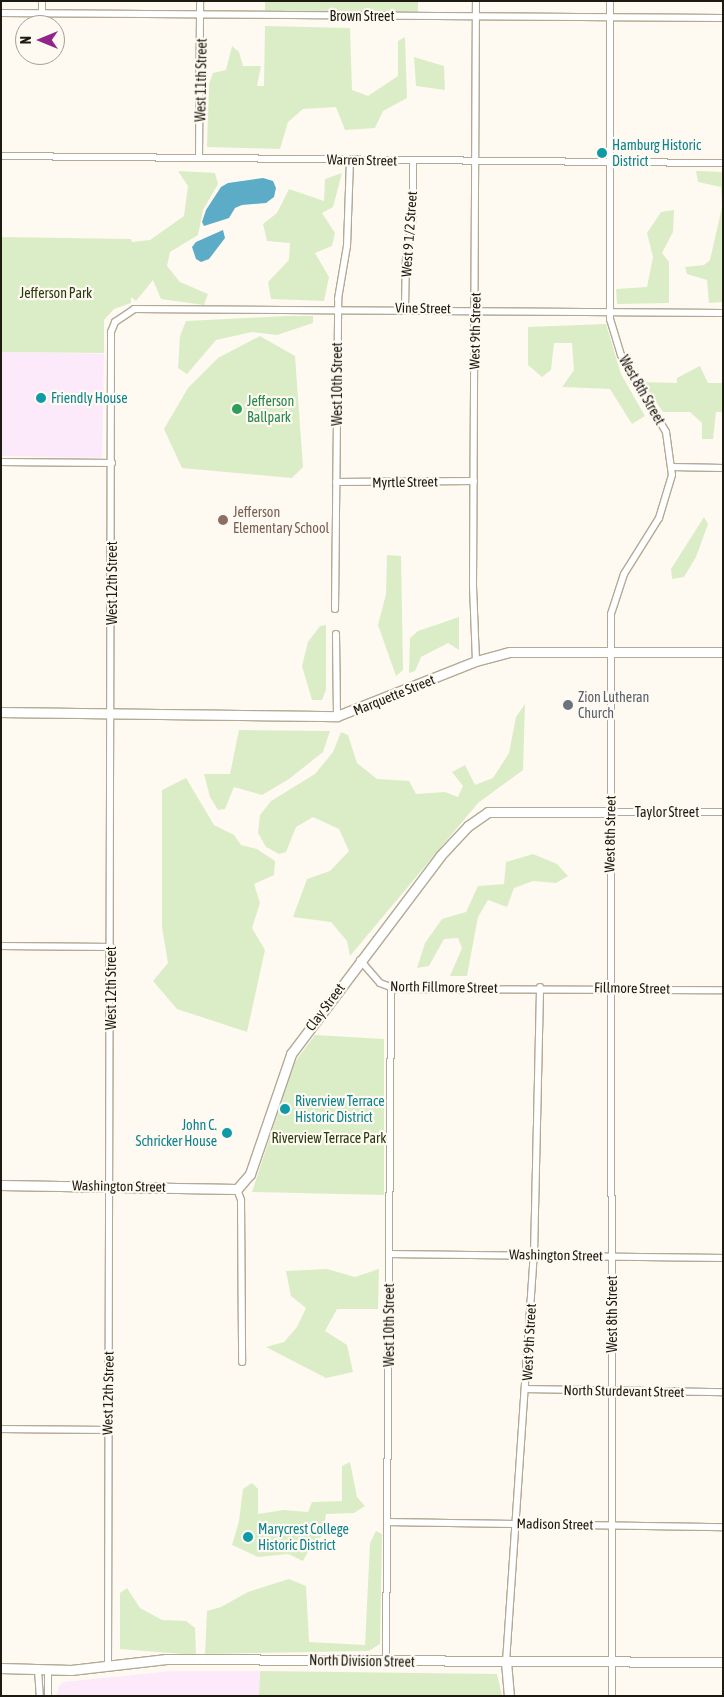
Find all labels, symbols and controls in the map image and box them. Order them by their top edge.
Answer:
street label: Brown Street [330,8,394,24]
north arrow [15,15,65,65]
text: N [18,36,34,44]
street label: West 11th Street [192,38,210,122]
place label: Hamburg Historic District [612,137,701,170]
marker: Hamburg Historic District [596,147,608,159]
street label: Warren Street [327,151,397,169]
street label: West 9 1/2 Street [398,191,420,277]
park label: Jefferson Park [20,285,92,301]
street label: West 9th Street [466,292,484,370]
street label: Vine Street [395,299,451,317]
street label: West 10th Street [329,342,345,426]
street label: West 8th Street [615,352,669,428]
place label: Friendly House [51,390,128,406]
marker: Friendly House [35,392,47,404]
place label: Jefferson Ballpark [247,393,294,426]
marker: Jefferson Ballpark [231,403,243,415]
street label: Myrtle Street [372,473,438,491]
place label: Jefferson Elementary School [233,504,329,536]
marker: Jefferson Elementary School [217,514,229,526]
street label: West 12th Street [104,541,120,625]
street label: Marquette Street [351,671,437,719]
place label: Zion Lutheran Church [578,689,649,722]
marker: Zion Lutheran Church [562,699,574,711]
street label: West 8th Street [601,795,619,873]
street label: Taylor Street [635,804,699,820]
street label: West 12th Street [103,946,119,1030]
street label: North Fillmore Street [390,978,498,996]
street label: Fillmore Street [594,979,670,997]
street label: Clay Street [302,980,348,1034]
place label: Riverview Terrace Historic District [295,1093,385,1126]
marker: Riverview Terrace Historic District [279,1103,291,1115]
place label: John C. Schricker House [136,1117,217,1150]
marker: John C. Schricker House [221,1127,233,1139]
park label: Riverview Terrace Park [272,1130,386,1146]
street label: Washington Street [72,1177,166,1195]
street label: Washington Street [509,1246,603,1264]
street label: West 8th Street [604,1275,620,1353]
street label: West 10th Street [381,1283,397,1367]
street label: West 9th Street [519,1303,539,1381]
street label: West 12th Street [99,1351,117,1435]
street label: North Sturdevant Street [563,1382,685,1400]
street label: Madison Street [517,1515,593,1533]
place label: Marycrest College Historic District [258,1521,349,1554]
marker: Marycrest College Historic District [242,1531,254,1543]
street label: North Division Street [309,1652,415,1670]

